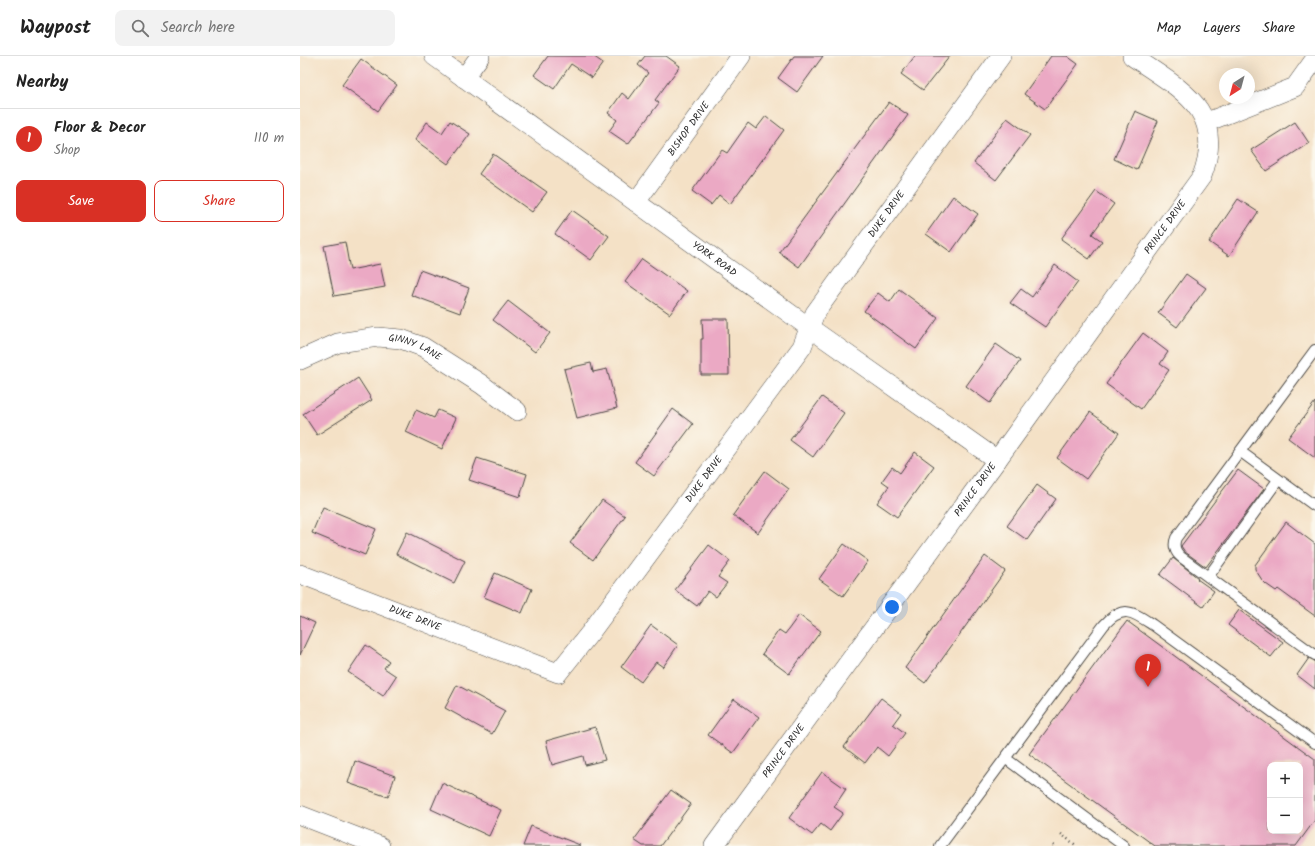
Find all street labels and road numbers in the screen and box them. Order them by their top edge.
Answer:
street label: BISHOP DRIVE [663,97,714,159]
street label: DUKE DRIVE [864,186,910,241]
street label: PRINCE DRIVE [1140,196,1191,257]
street label: YORK ROAD [689,237,741,281]
street label: GINNY LANE [388,330,446,366]
street label: DUKE DRIVE [681,452,727,506]
street label: PRINCE DRIVE [950,458,1001,520]
street label: DUKE DRIVE [386,601,444,636]
street label: PRINCE DRIVE [759,720,810,781]

